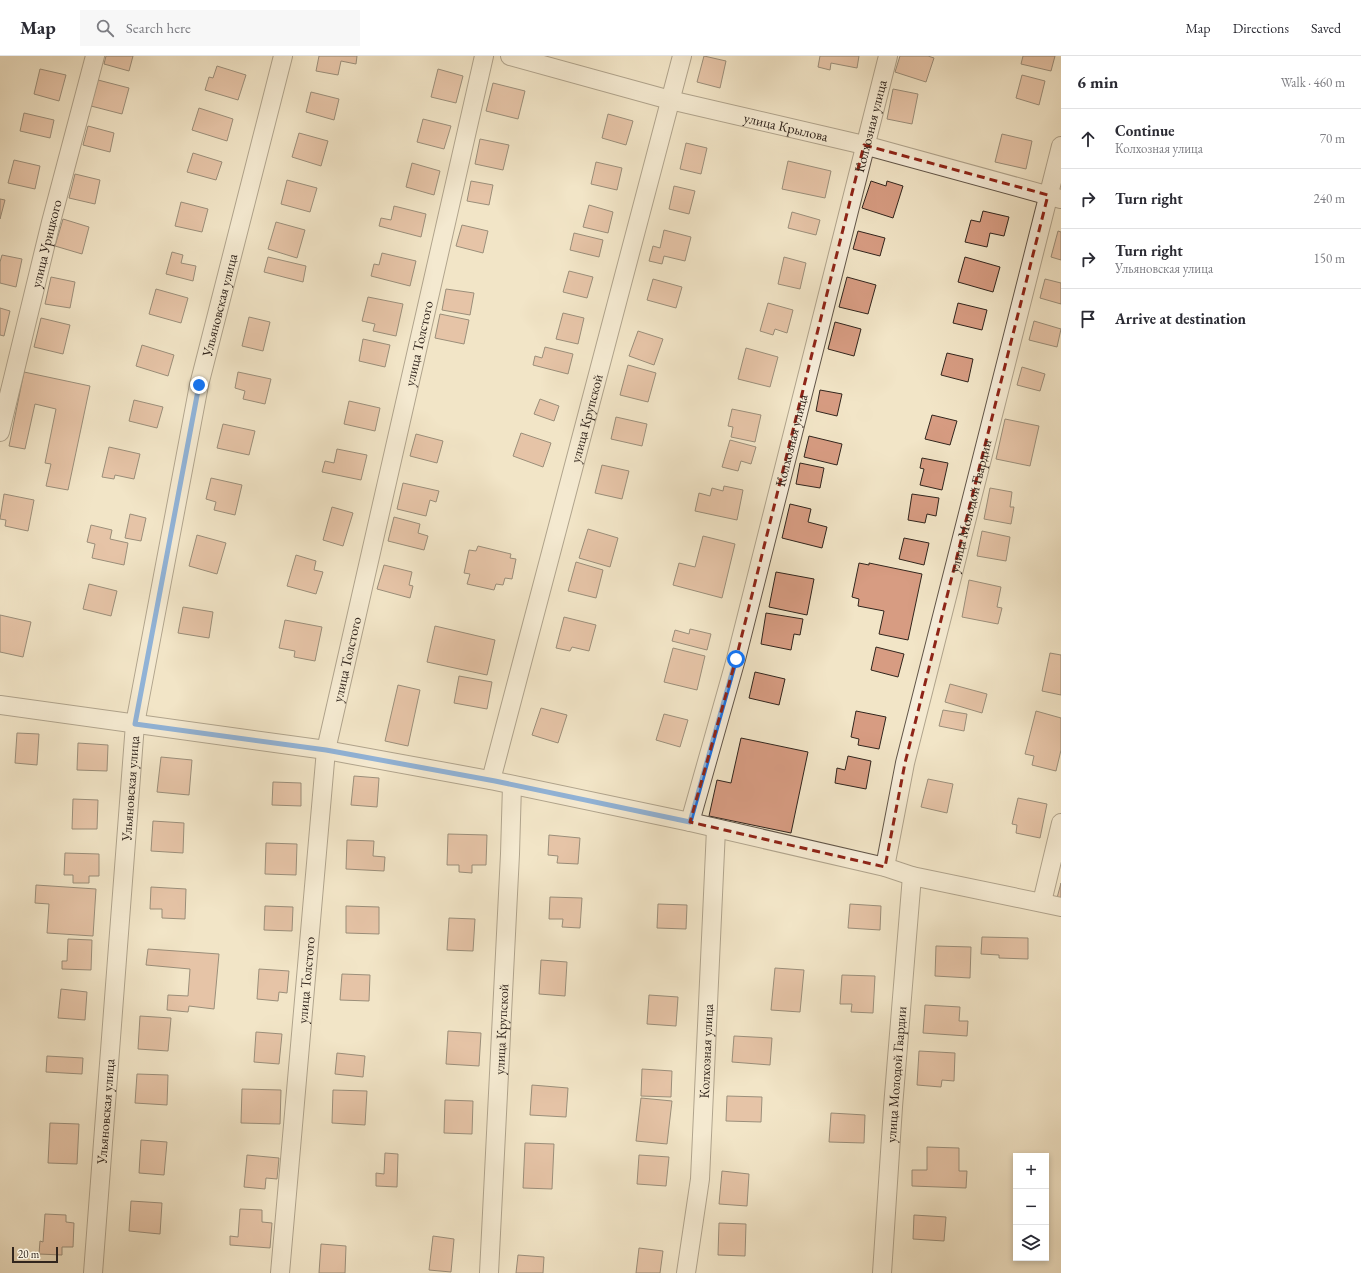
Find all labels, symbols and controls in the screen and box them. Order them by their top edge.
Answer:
search box [80,10,360,46]
text: Map [20,15,56,40]
icon: search [94,17,116,39]
text: Search here [126,18,191,37]
text: Map [1185,19,1211,37]
text: Directions [1233,19,1289,37]
text: Saved [1311,19,1341,37]
text: 6 min [1077,71,1118,93]
text: Walk · 460 m [1281,74,1345,91]
street label: Колхозная улица [850,77,891,174]
street label: улица Крылова [742,108,830,145]
text: Continue [1115,121,1175,140]
icon: ahead [1077,128,1099,150]
text: 70 m [1320,130,1345,147]
text: Колхозная улица [1115,140,1203,157]
icon: right [1077,188,1099,210]
text: Turn right [1115,189,1183,208]
text: 240 m [1314,190,1345,207]
street label: улица Урицкого [26,197,66,290]
text: Turn right [1115,241,1183,260]
icon: right [1077,248,1099,270]
text: 150 m [1314,250,1345,267]
street label: Ульяновская улица [197,251,241,360]
text: Ульяновская улица [1115,260,1213,277]
street label: улица Толстого [400,299,437,388]
icon: arrive [1077,308,1099,330]
text: Arrive at destination [1115,309,1246,328]
street label: улица Крупской [566,371,607,465]
route end [190,376,208,394]
street label: Колхозная улица [771,392,812,488]
street label: улица Молодой Гвардии [944,437,996,575]
street label: улица Толстого [328,615,365,704]
route start [727,650,745,668]
street label: Ульяновская улица [117,735,143,843]
street label: улица Толстого [293,936,319,1024]
street label: улица Крупской [490,983,513,1075]
street label: Колхозная улица [695,1003,717,1099]
street label: улица Молодой Гвардии [882,1005,910,1143]
street label: Ульяновская улица [92,1058,118,1166]
map controls [1013,1153,1049,1261]
button: + [1013,1153,1049,1189]
button: − [1013,1189,1049,1225]
button: layers [1013,1225,1049,1261]
scale bar [12,1245,58,1264]
text: 20 m [18,1247,39,1261]

